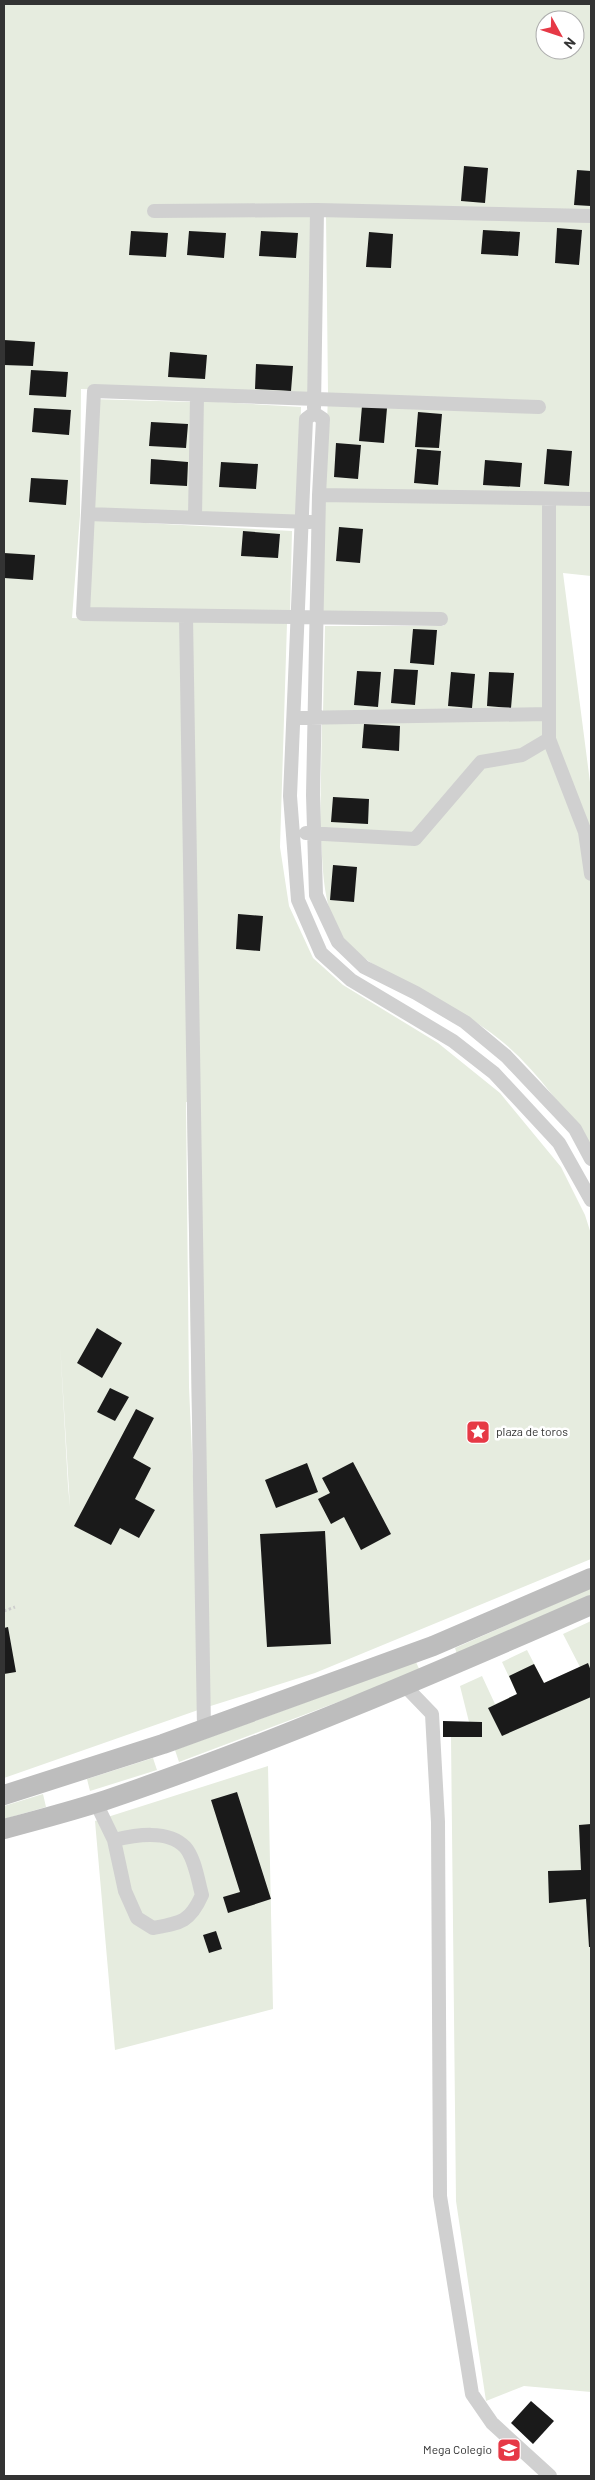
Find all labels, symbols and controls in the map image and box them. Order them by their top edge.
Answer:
north arrow [535,10,585,60]
text: N [561,35,580,53]
place icon: plaza de toros [465,1419,491,1445]
place label: plaza de toros [496,1424,568,1438]
school or university icon: Mega Colegio [496,2437,522,2463]
place label: Mega Colegio [423,2442,492,2456]

